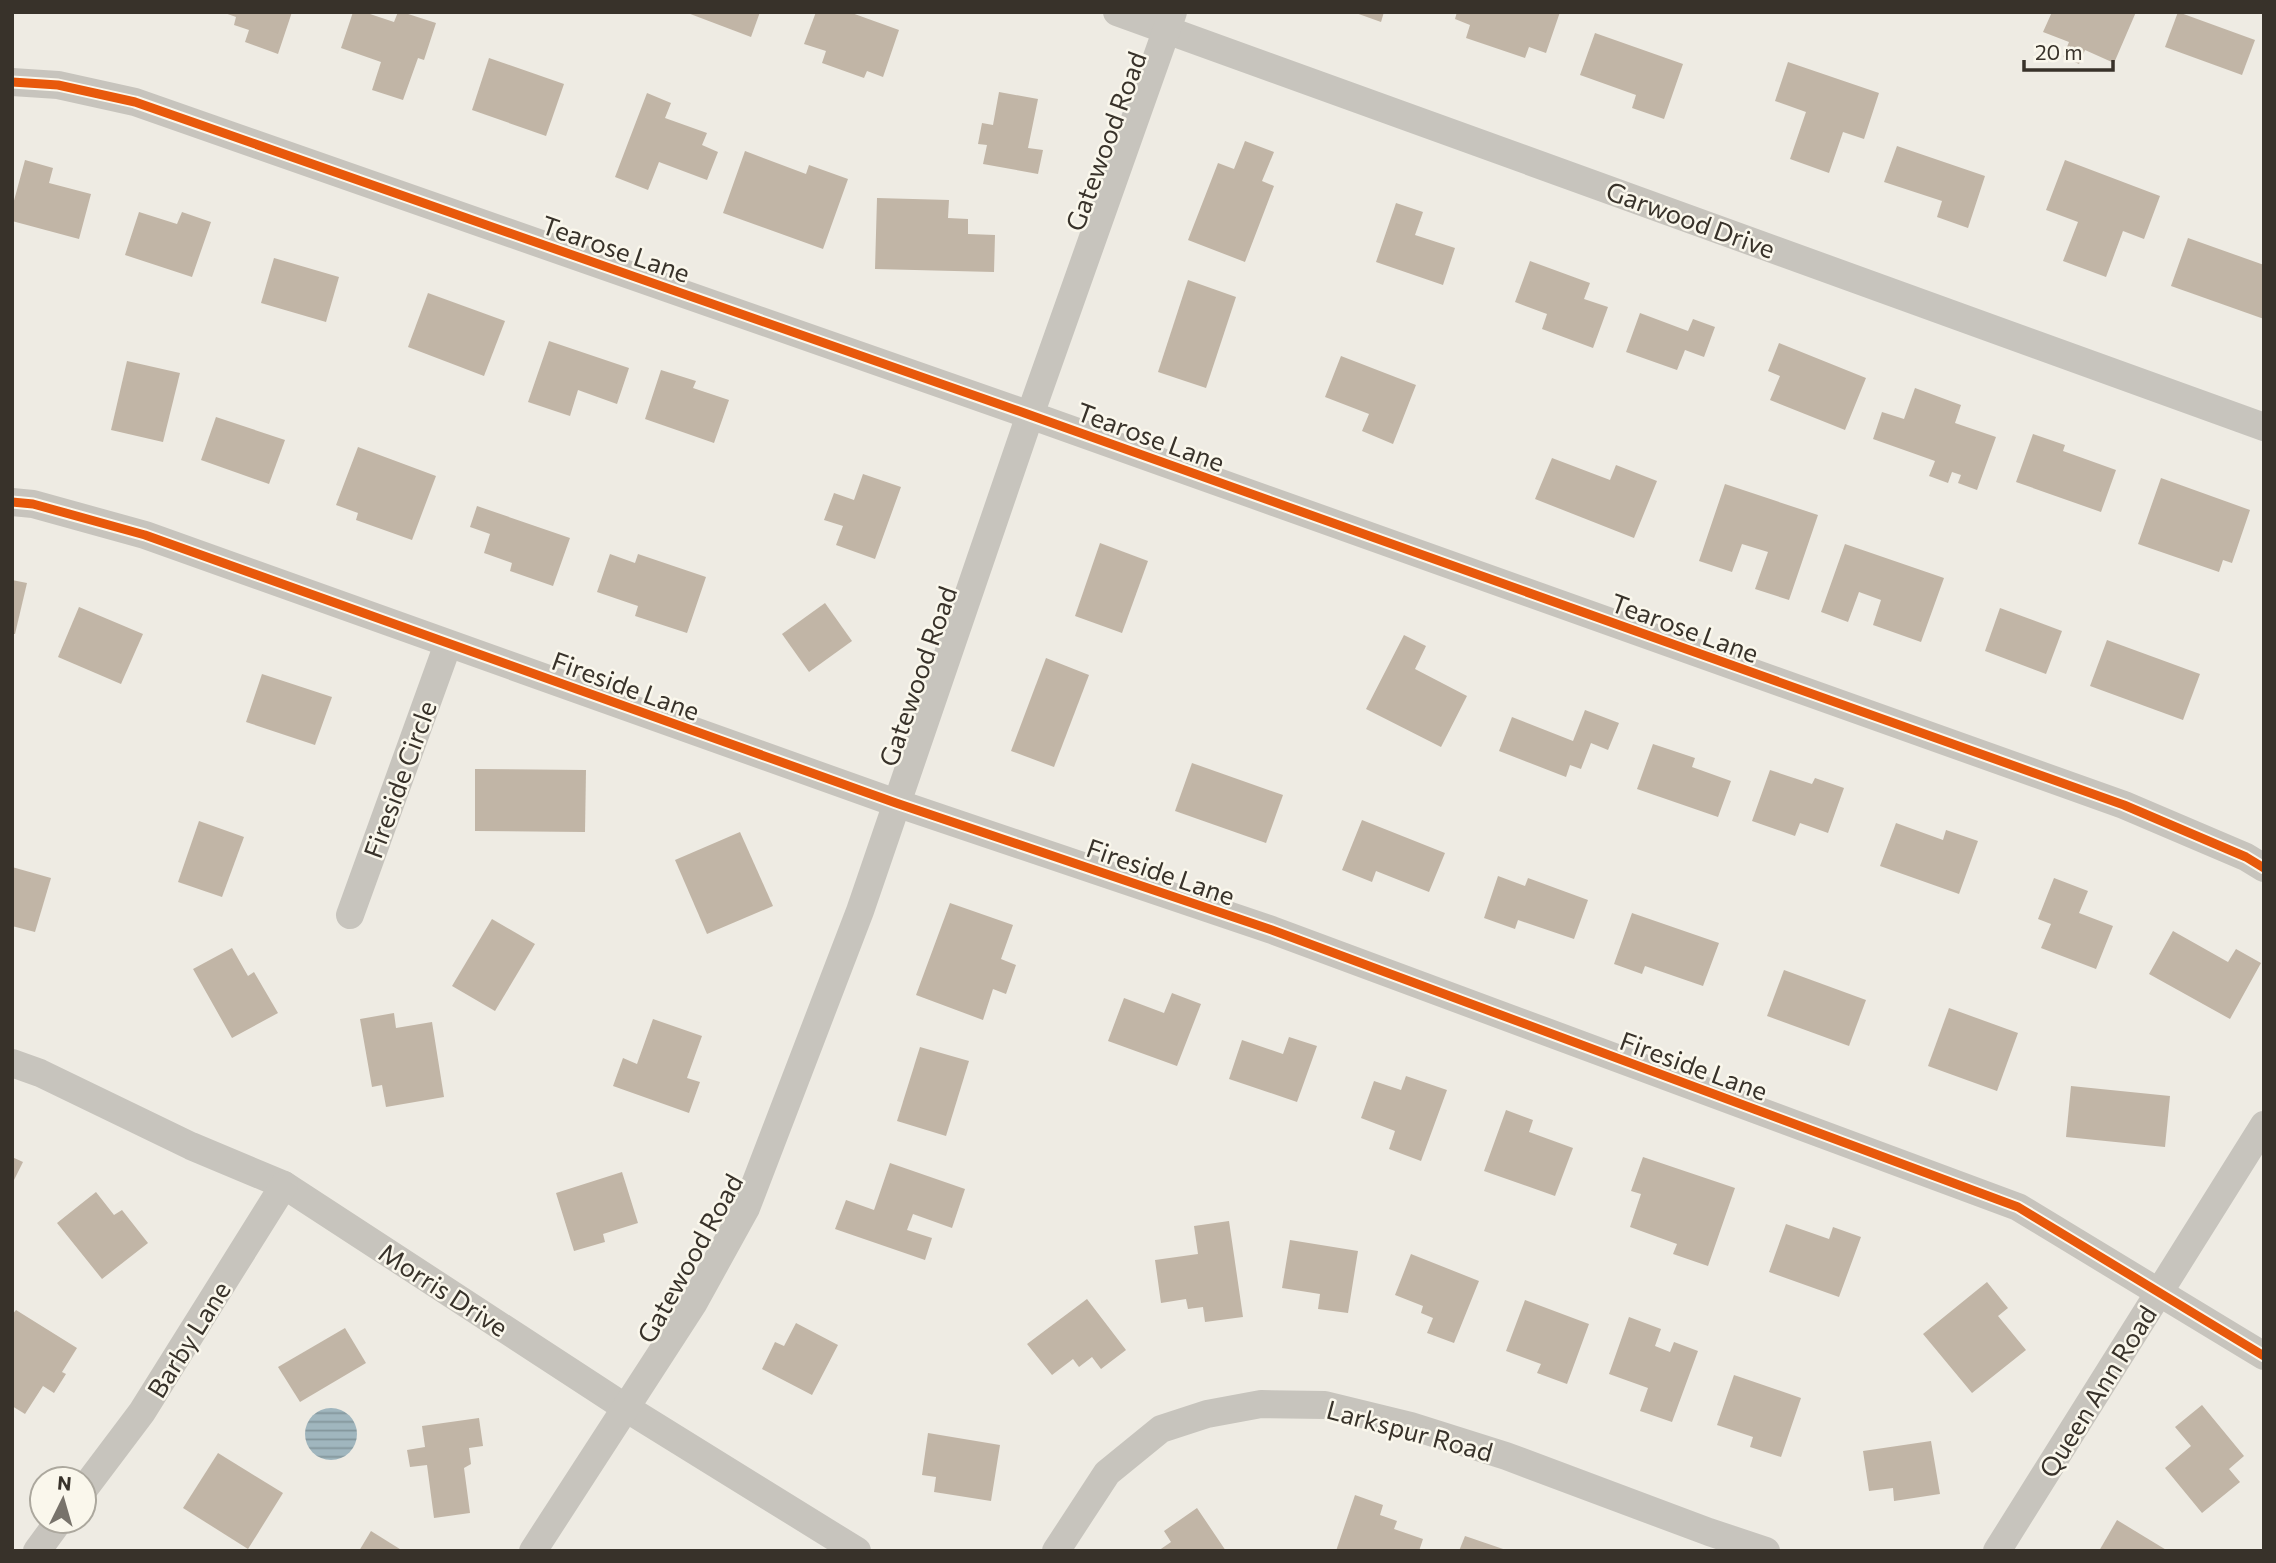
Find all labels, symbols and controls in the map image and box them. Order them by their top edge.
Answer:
scale bar [2024,28,2113,72]
text: 20 m [2035,39,2083,64]
street label: Gatewood Road [1058,47,1152,235]
street label: Garwood Drive [1602,174,1780,264]
street label: Tearose Lane [538,208,694,288]
street label: Tearose Lane [1073,395,1229,477]
street label: Gatewood Road [872,582,962,770]
street label: Tearose Lane [1607,586,1763,668]
street label: Fireside Lane [548,644,704,726]
street label: Fireside Circle [356,696,442,862]
street label: Fireside Lane [1083,831,1239,911]
street label: Fireside Lane [1616,1024,1772,1106]
street label: Gatewood Road [630,1168,748,1348]
street label: Morris Drive [374,1236,514,1342]
street label: Barby Lane [140,1275,236,1403]
street label: Queen Ann Road [2032,1299,2162,1483]
street label: Larkspur Road [1324,1393,1496,1467]
north arrow [28,1465,98,1535]
text: N [56,1470,73,1495]

